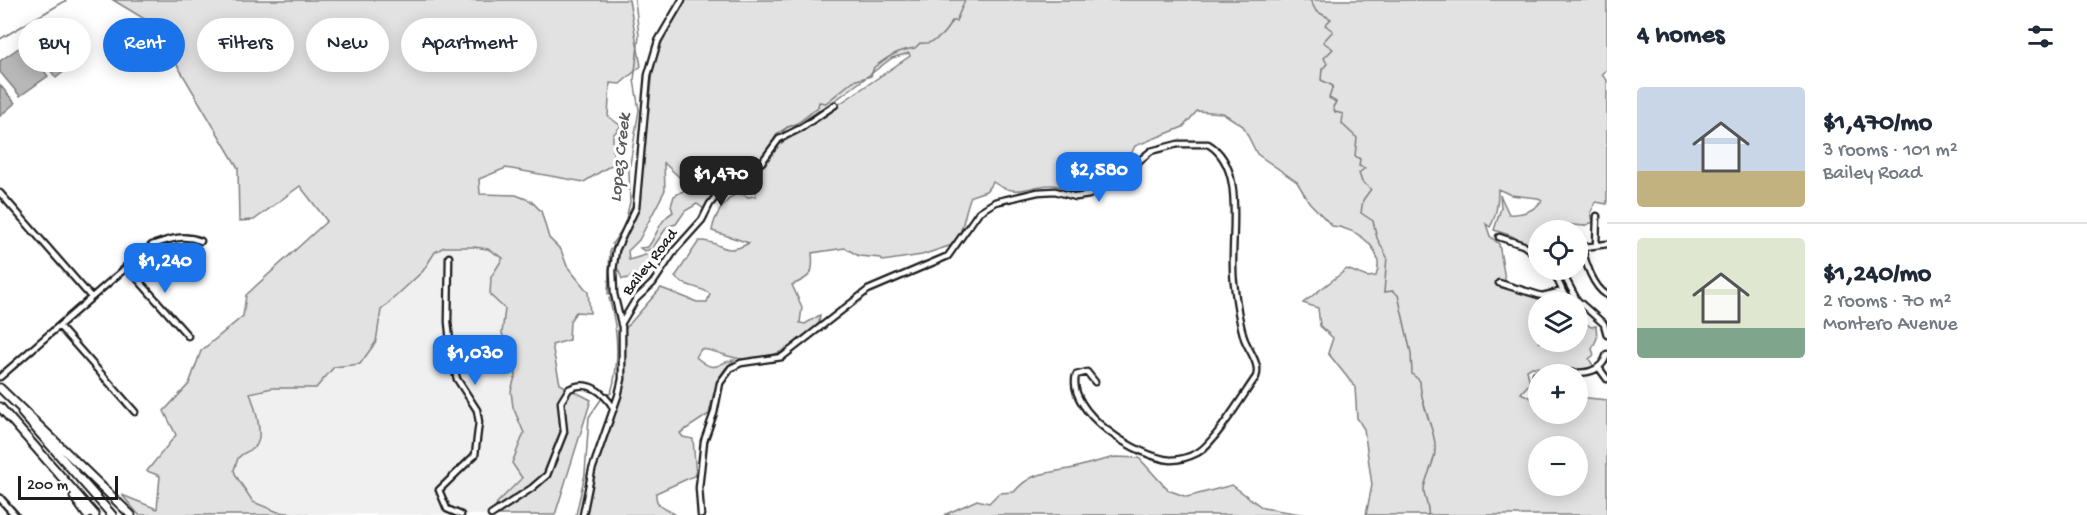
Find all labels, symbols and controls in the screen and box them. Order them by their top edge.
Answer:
chip: Buy [18,18,91,72]
chip: Rent [103,18,185,72]
chip: Filters [197,18,294,72]
chip: New [306,18,389,72]
chip: Apartment [401,18,537,72]
icon: filters [2024,20,2057,53]
text: 4 homes [1637,21,1724,52]
text: $1,470/mo [1823,109,1932,140]
water label: Lopez Creek [606,111,636,203]
icon: home [1685,111,1757,183]
text: 3 rooms · 101 m² [1823,140,1958,163]
pin: $2,580 [1050,152,1148,203]
pin: $1,470 [672,156,770,207]
text: $2,580 [1070,160,1128,183]
text: Bailey Road [1823,163,1922,186]
text: $1,470 [694,164,748,187]
map controls [1528,220,1588,496]
button: locate [1528,220,1588,280]
street label: Bailey Road [619,225,684,301]
pin: $1,240 [116,243,214,294]
text: $1,240 [138,251,192,274]
text: $1,240/mo [1823,260,1931,291]
icon: home [1685,262,1757,334]
text: 2 rooms · 70 m² [1823,291,1951,314]
button: layers [1528,292,1588,352]
text: Montero Avenue [1823,314,1958,337]
pin: $1,030 [426,335,524,386]
text: $1,030 [447,343,503,366]
button: + [1528,364,1588,424]
button: − [1528,436,1588,496]
scale bar [18,473,118,500]
text: 200 m [27,477,68,496]

